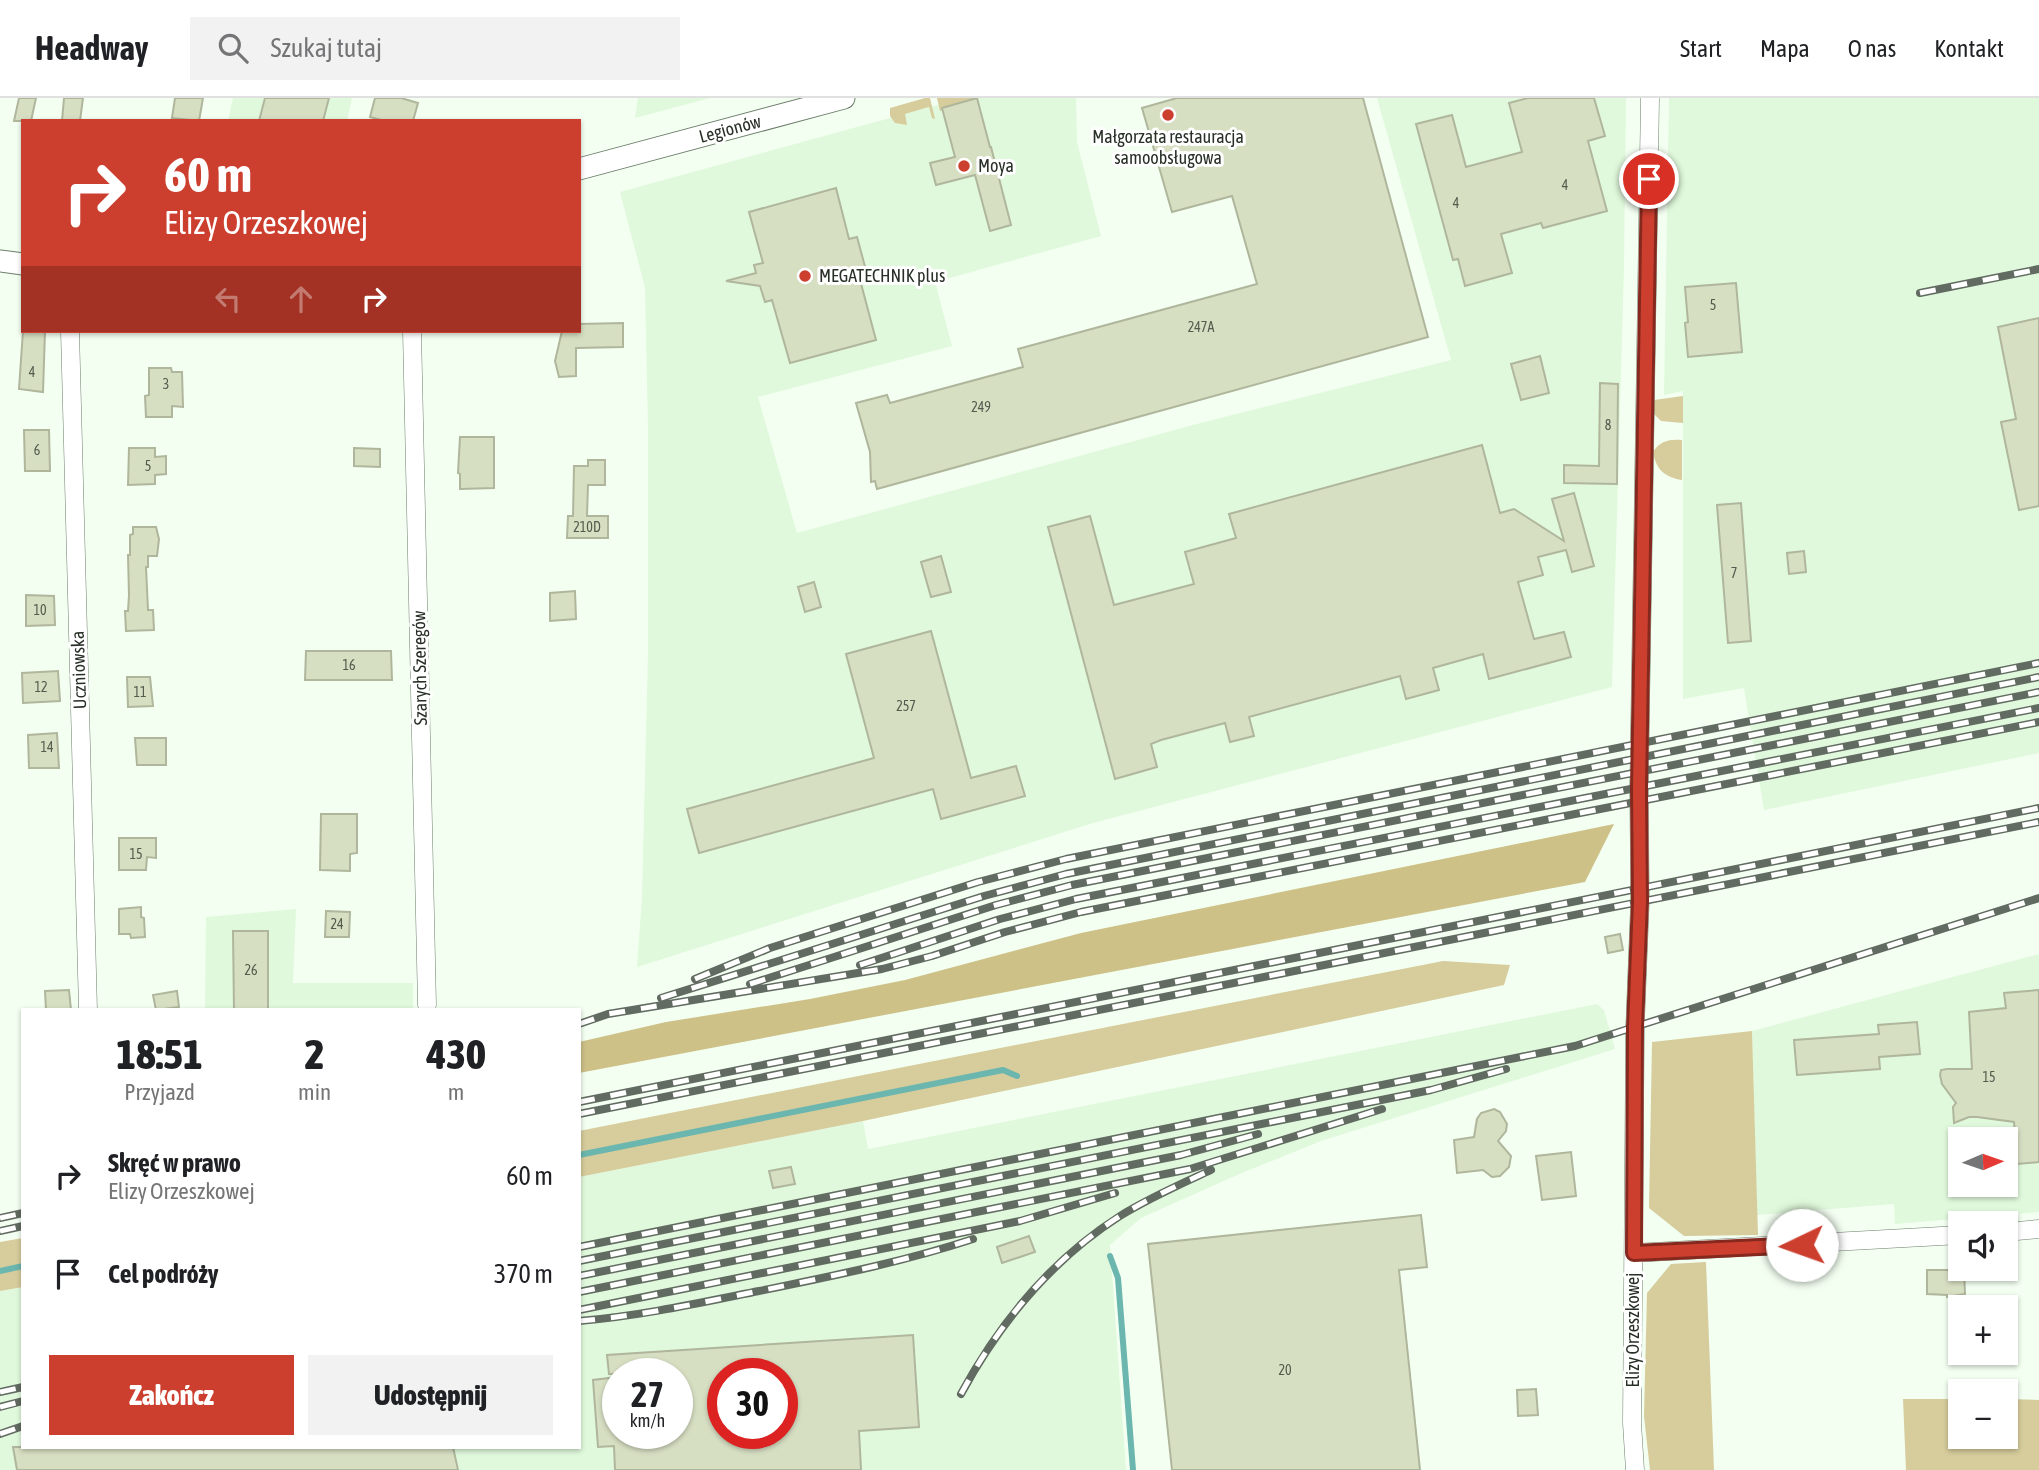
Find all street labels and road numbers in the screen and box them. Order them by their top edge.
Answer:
street label: Legionów [697,110,763,147]
street label: Szarych Szeregów [408,610,431,726]
street label: Uczniowska [67,631,90,710]
street label: Elizy Orzeszkowej [1622,1273,1643,1387]

